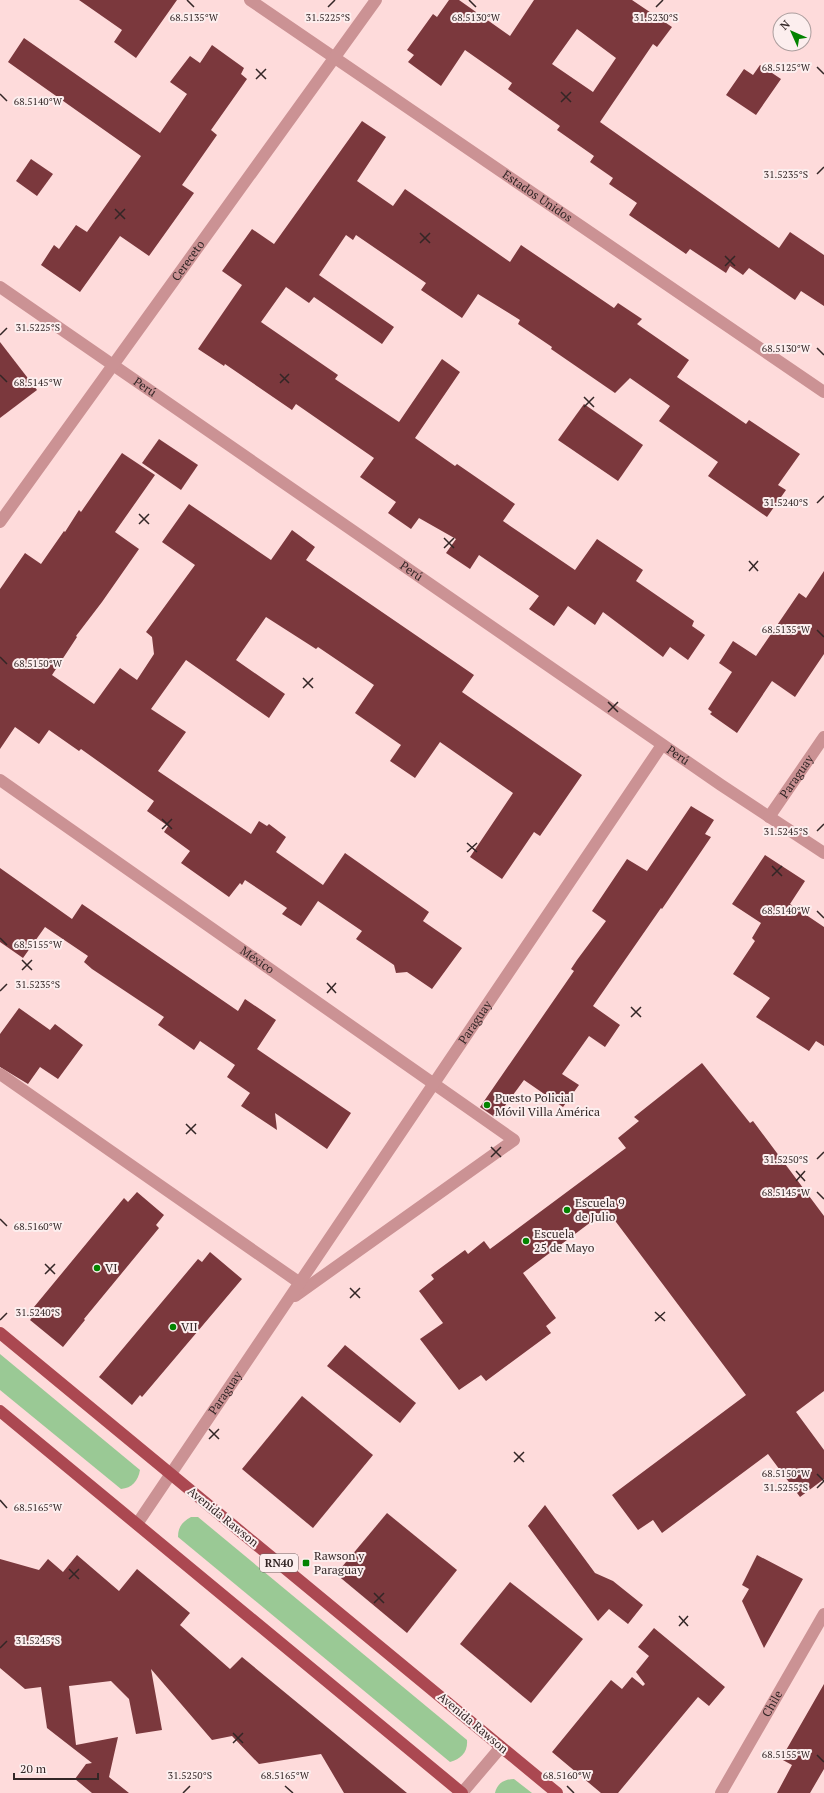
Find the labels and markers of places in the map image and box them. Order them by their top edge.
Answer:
place label: Puesto Policial Móvil Villa América [495,1090,600,1119]
marker: Puesto Policial Móvil Villa América [482,1100,492,1110]
place label: Escuela 9 de Julio [575,1195,625,1224]
marker: Escuela 9 de Julio [562,1205,572,1215]
place label: Escuela 25 de Mayo [534,1226,595,1255]
marker: Escuela 25 de Mayo [521,1236,531,1246]
place label: VI [105,1260,117,1275]
marker: VI [92,1263,102,1273]
place label: VII [181,1319,198,1334]
marker: VII [168,1322,178,1332]
place label: Rawson y Paraguay [314,1548,365,1577]
marker: Rawson y Paraguay [301,1558,311,1568]

